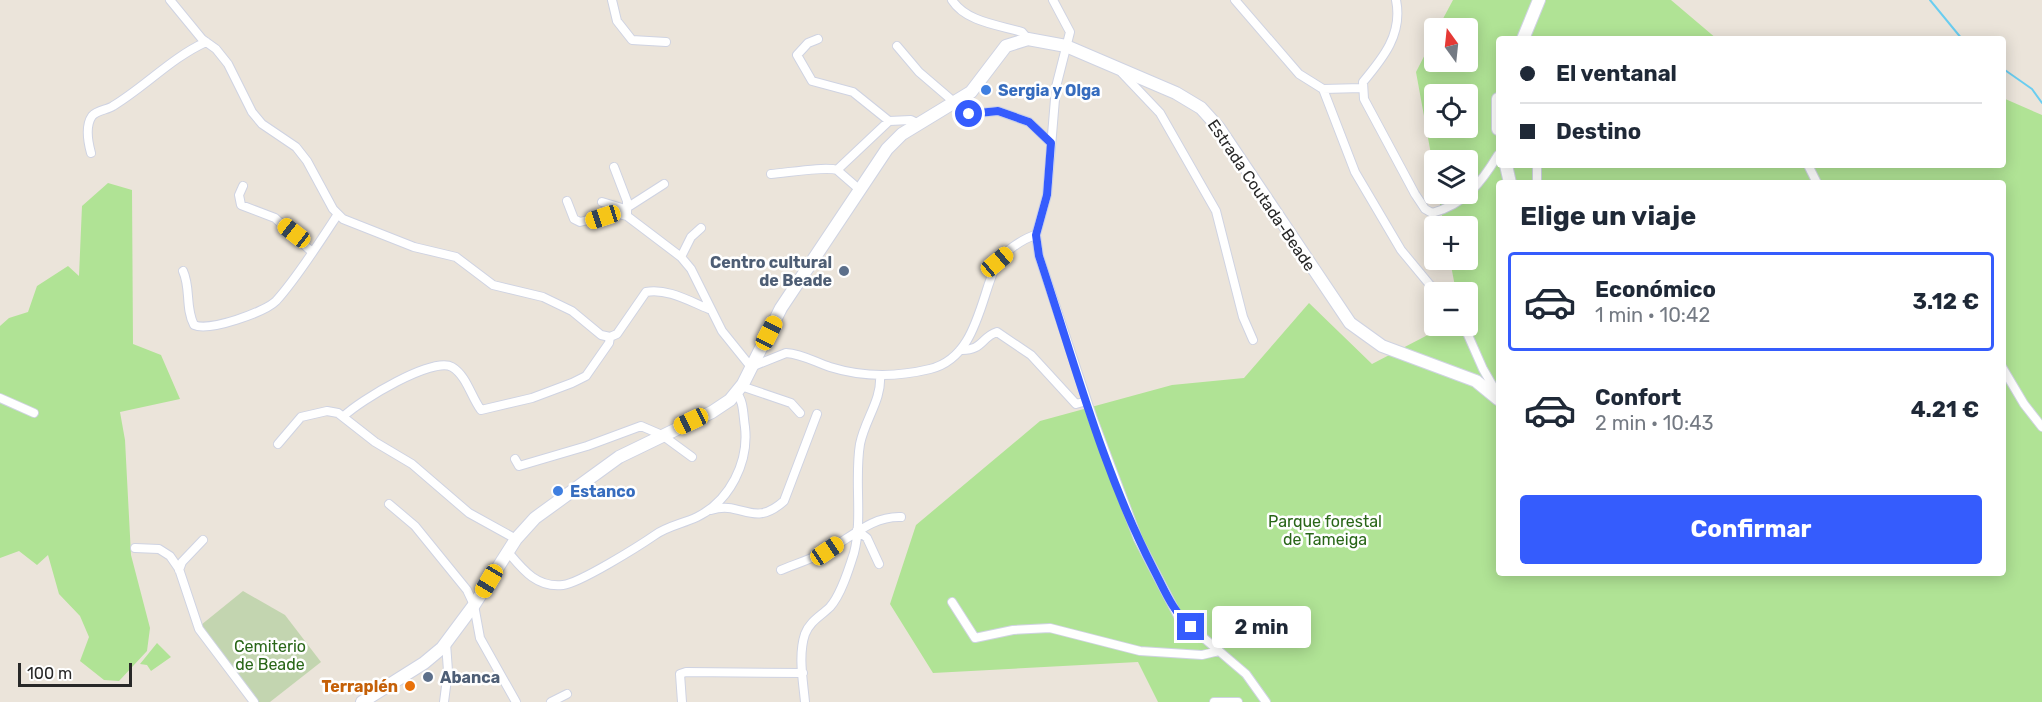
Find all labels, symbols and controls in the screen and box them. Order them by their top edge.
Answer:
north arrow [1424,18,1478,72]
map controls [1424,18,1478,336]
text: El ventanal [1556,60,1677,87]
place label: Sergia y Olga [998,81,1101,100]
marker: Sergia y Olga [979,83,993,97]
button: locate [1424,84,1478,138]
route start [955,100,982,127]
street label: Estrada Coutada-Beade [1204,116,1319,275]
text: Destino [1556,118,1641,145]
button: layers [1424,150,1478,204]
text: Elige un viaje [1520,200,1696,232]
car [583,203,623,231]
car [274,215,314,251]
button: + [1424,216,1478,270]
car [977,244,1017,280]
place label: Centro cultural de Beade [710,253,832,290]
marker: Centro cultural de Beade [837,264,851,278]
icon: car [1523,275,1577,329]
text: Económico [1595,276,1716,303]
button: − [1424,282,1478,336]
text: 3.12 € [1912,288,1979,315]
text: 1 min · 10:42 [1595,303,1710,327]
car [753,313,785,353]
icon: car [1523,383,1577,437]
text: Confort [1595,384,1681,411]
text: 4.21 € [1911,396,1979,423]
car [671,405,711,437]
text: 2 min · 10:43 [1595,411,1714,435]
place label: Estanco [570,482,636,501]
marker: Estanco [551,484,565,498]
button: Confirmar [1520,495,1982,564]
park label: Parque forestal de Tameiga [1268,512,1382,549]
car [807,533,847,569]
car [472,561,506,601]
callout: 2 min [1212,606,1311,648]
route end [1177,613,1204,640]
text: 2 min [1234,615,1289,639]
park label: Cemiterio de Beade [234,637,306,674]
scale bar [18,660,132,688]
text: 100 m [27,664,72,683]
place label: Abanca [440,668,500,687]
marker: Abanca [421,670,435,684]
place label: Terraplén [322,677,398,696]
marker: Terraplén [403,679,417,693]

